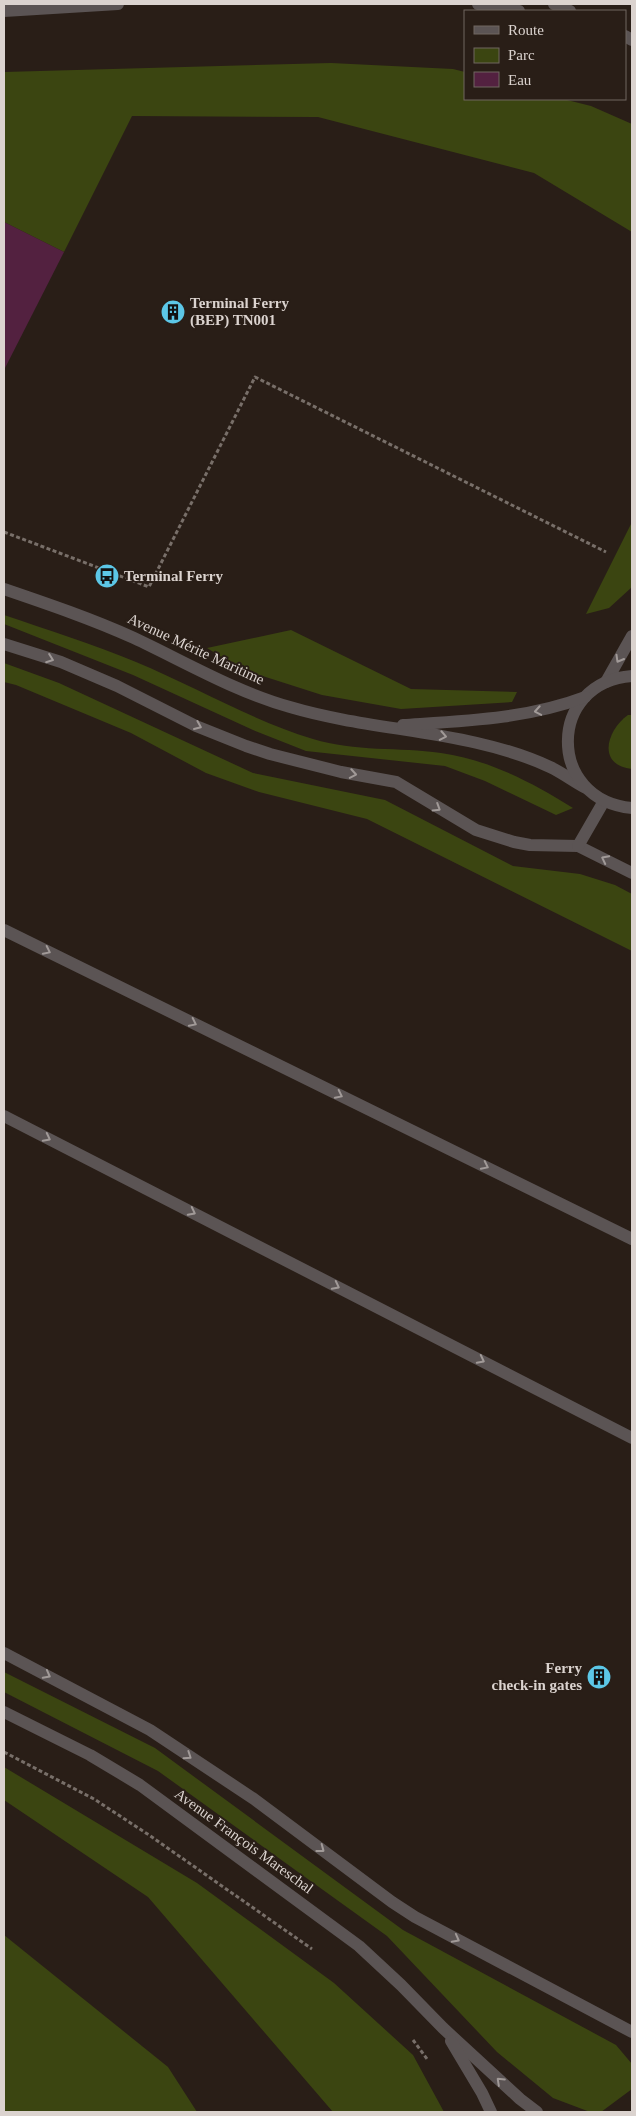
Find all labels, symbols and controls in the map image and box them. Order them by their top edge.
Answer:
legend [464,10,626,100]
text: Route [508,22,544,38]
text: Parc [508,47,535,63]
text: Eau [508,72,532,88]
place label: Terminal Ferry (BEP) TN001 [190,295,290,329]
building icon: Terminal Ferry (BEP) TN001 [160,299,186,325]
bus stop icon: Terminal Ferry [94,563,120,589]
place label: Terminal Ferry [124,568,224,584]
street label: Avenue Mérite Maritime [125,610,267,688]
one-way arrow [45,653,54,663]
one-way arrow [616,654,626,663]
one-way arrow [534,706,543,716]
one-way arrow [193,720,202,731]
one-way arrow [439,731,447,741]
one-way arrow [348,769,357,779]
one-way arrow [432,801,441,811]
one-way arrow [602,855,611,865]
one-way arrow [42,945,51,955]
one-way arrow [188,1017,197,1027]
one-way arrow [334,1088,343,1099]
one-way arrow [42,1132,51,1142]
one-way arrow [480,1160,489,1170]
one-way arrow [187,1206,196,1216]
one-way arrow [331,1280,340,1290]
one-way arrow [476,1354,485,1364]
place label: Ferry check-in gates [492,1660,582,1693]
building icon: Ferry check-in gates [586,1664,612,1690]
one-way arrow [42,1669,51,1679]
one-way arrow [183,1749,192,1759]
street label: Avenue François Mareschal [172,1785,316,1897]
one-way arrow [315,1844,324,1852]
one-way arrow [450,1933,459,1943]
one-way arrow [496,2078,505,2087]

